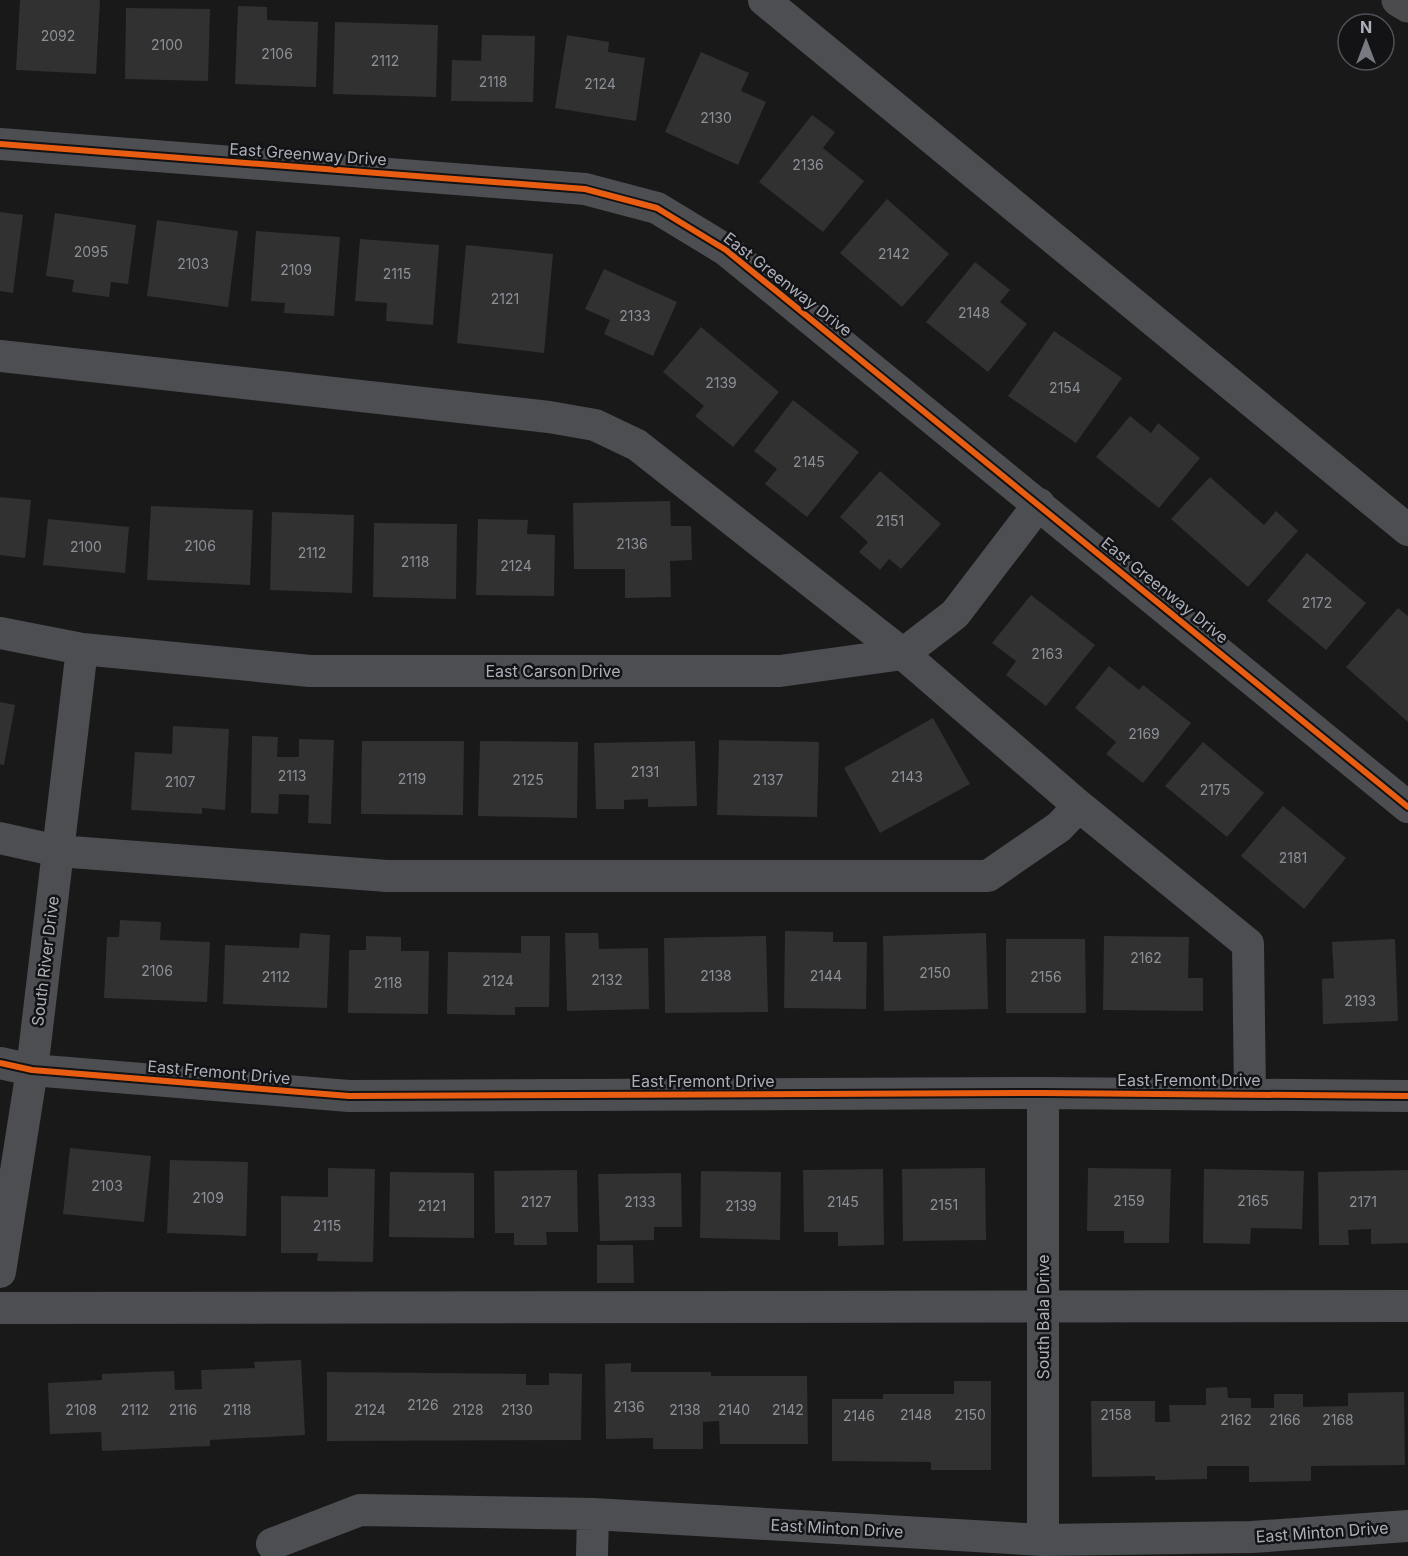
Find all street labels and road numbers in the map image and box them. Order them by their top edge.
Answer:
street label: East Greenway Drive [229,139,387,169]
street label: East Greenway Drive [720,228,856,340]
street label: East Greenway Drive [1097,533,1233,647]
street label: East Carson Drive [485,661,621,681]
street label: South River Drive [27,895,63,1027]
street label: East Fremont Drive [147,1056,291,1088]
street label: East Fremont Drive [1117,1070,1261,1090]
street label: East Fremont Drive [631,1071,775,1091]
street label: South Bala Drive [1033,1254,1053,1380]
street label: East Minton Drive [770,1515,904,1541]
street label: East Minton Drive [1255,1517,1389,1547]

